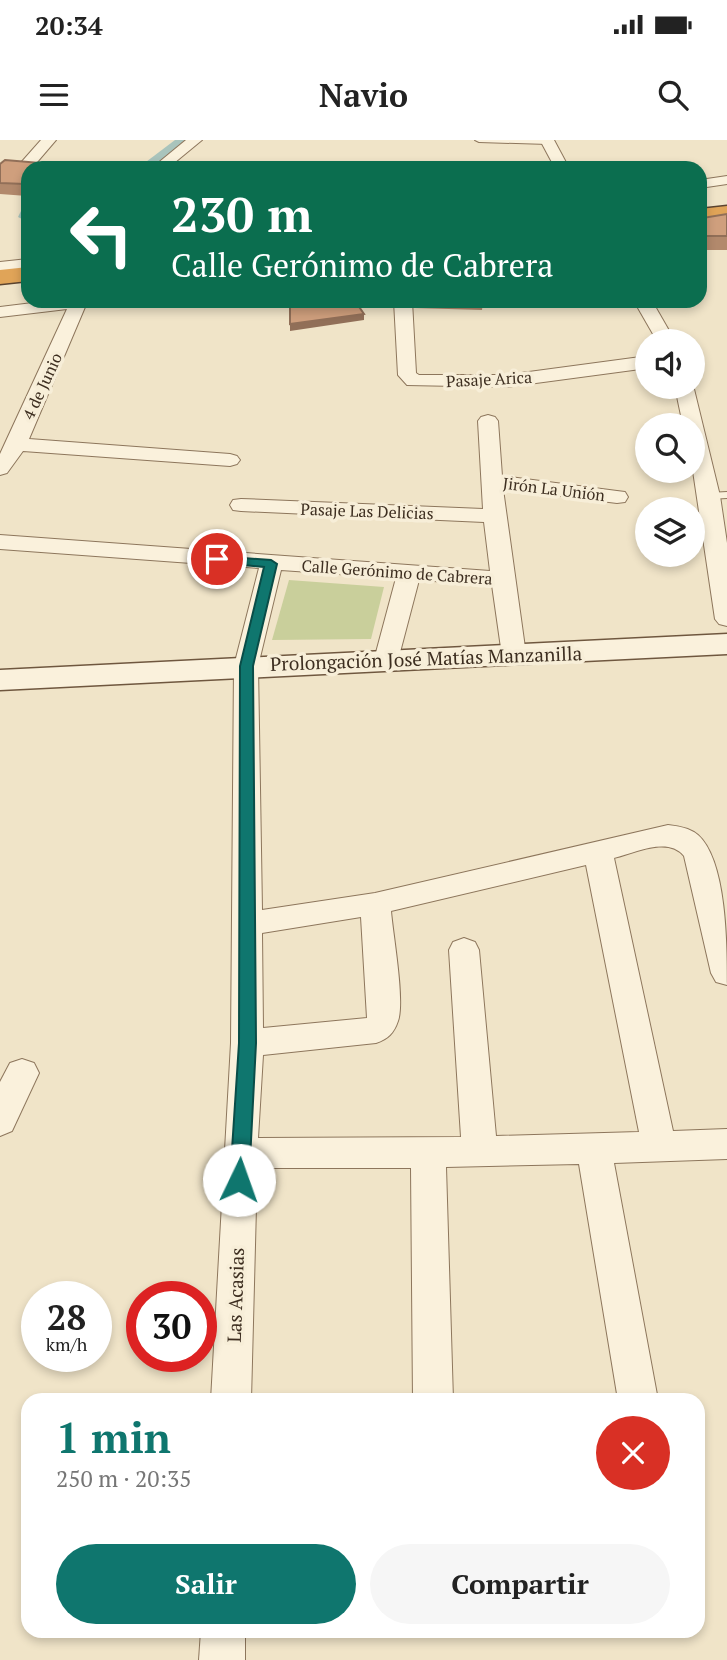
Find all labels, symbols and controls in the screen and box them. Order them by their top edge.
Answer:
text: 20:34 [35,8,103,42]
text: Navio [319,74,408,116]
icon: menu [35,76,73,114]
icon: search [654,76,692,114]
text: 230 m [171,181,313,246]
icon: left [56,189,147,280]
text: Calle Gerónimo de Cabrera [171,244,553,286]
map controls [635,329,705,567]
button: sound [635,329,705,399]
street label: 4 de Junio [17,349,67,423]
street label: Pasaje Arica [445,366,533,392]
button: search [635,413,705,483]
street label: Jirón La Unión [502,472,607,506]
button: layers [635,497,705,567]
street label: Pasaje Las Delicias [300,498,434,524]
pin [187,529,247,589]
icon: arrive [198,540,236,578]
street label: Calle Gerónimo de Cabrera [301,554,493,590]
street label: Prolongación José Matías Manzanilla [270,640,583,676]
position arrow [202,1143,276,1217]
street label: Las Acasias [221,1247,249,1343]
speed limit sign: 30 [126,1281,217,1372]
text: 28 [47,1294,86,1340]
text: km/h [46,1332,87,1356]
text: 1 min [56,1409,171,1465]
button: close [596,1416,670,1490]
text: 250 m · 20:35 [56,1463,191,1494]
button: Salir [56,1544,356,1624]
button: Compartir [370,1544,670,1624]

